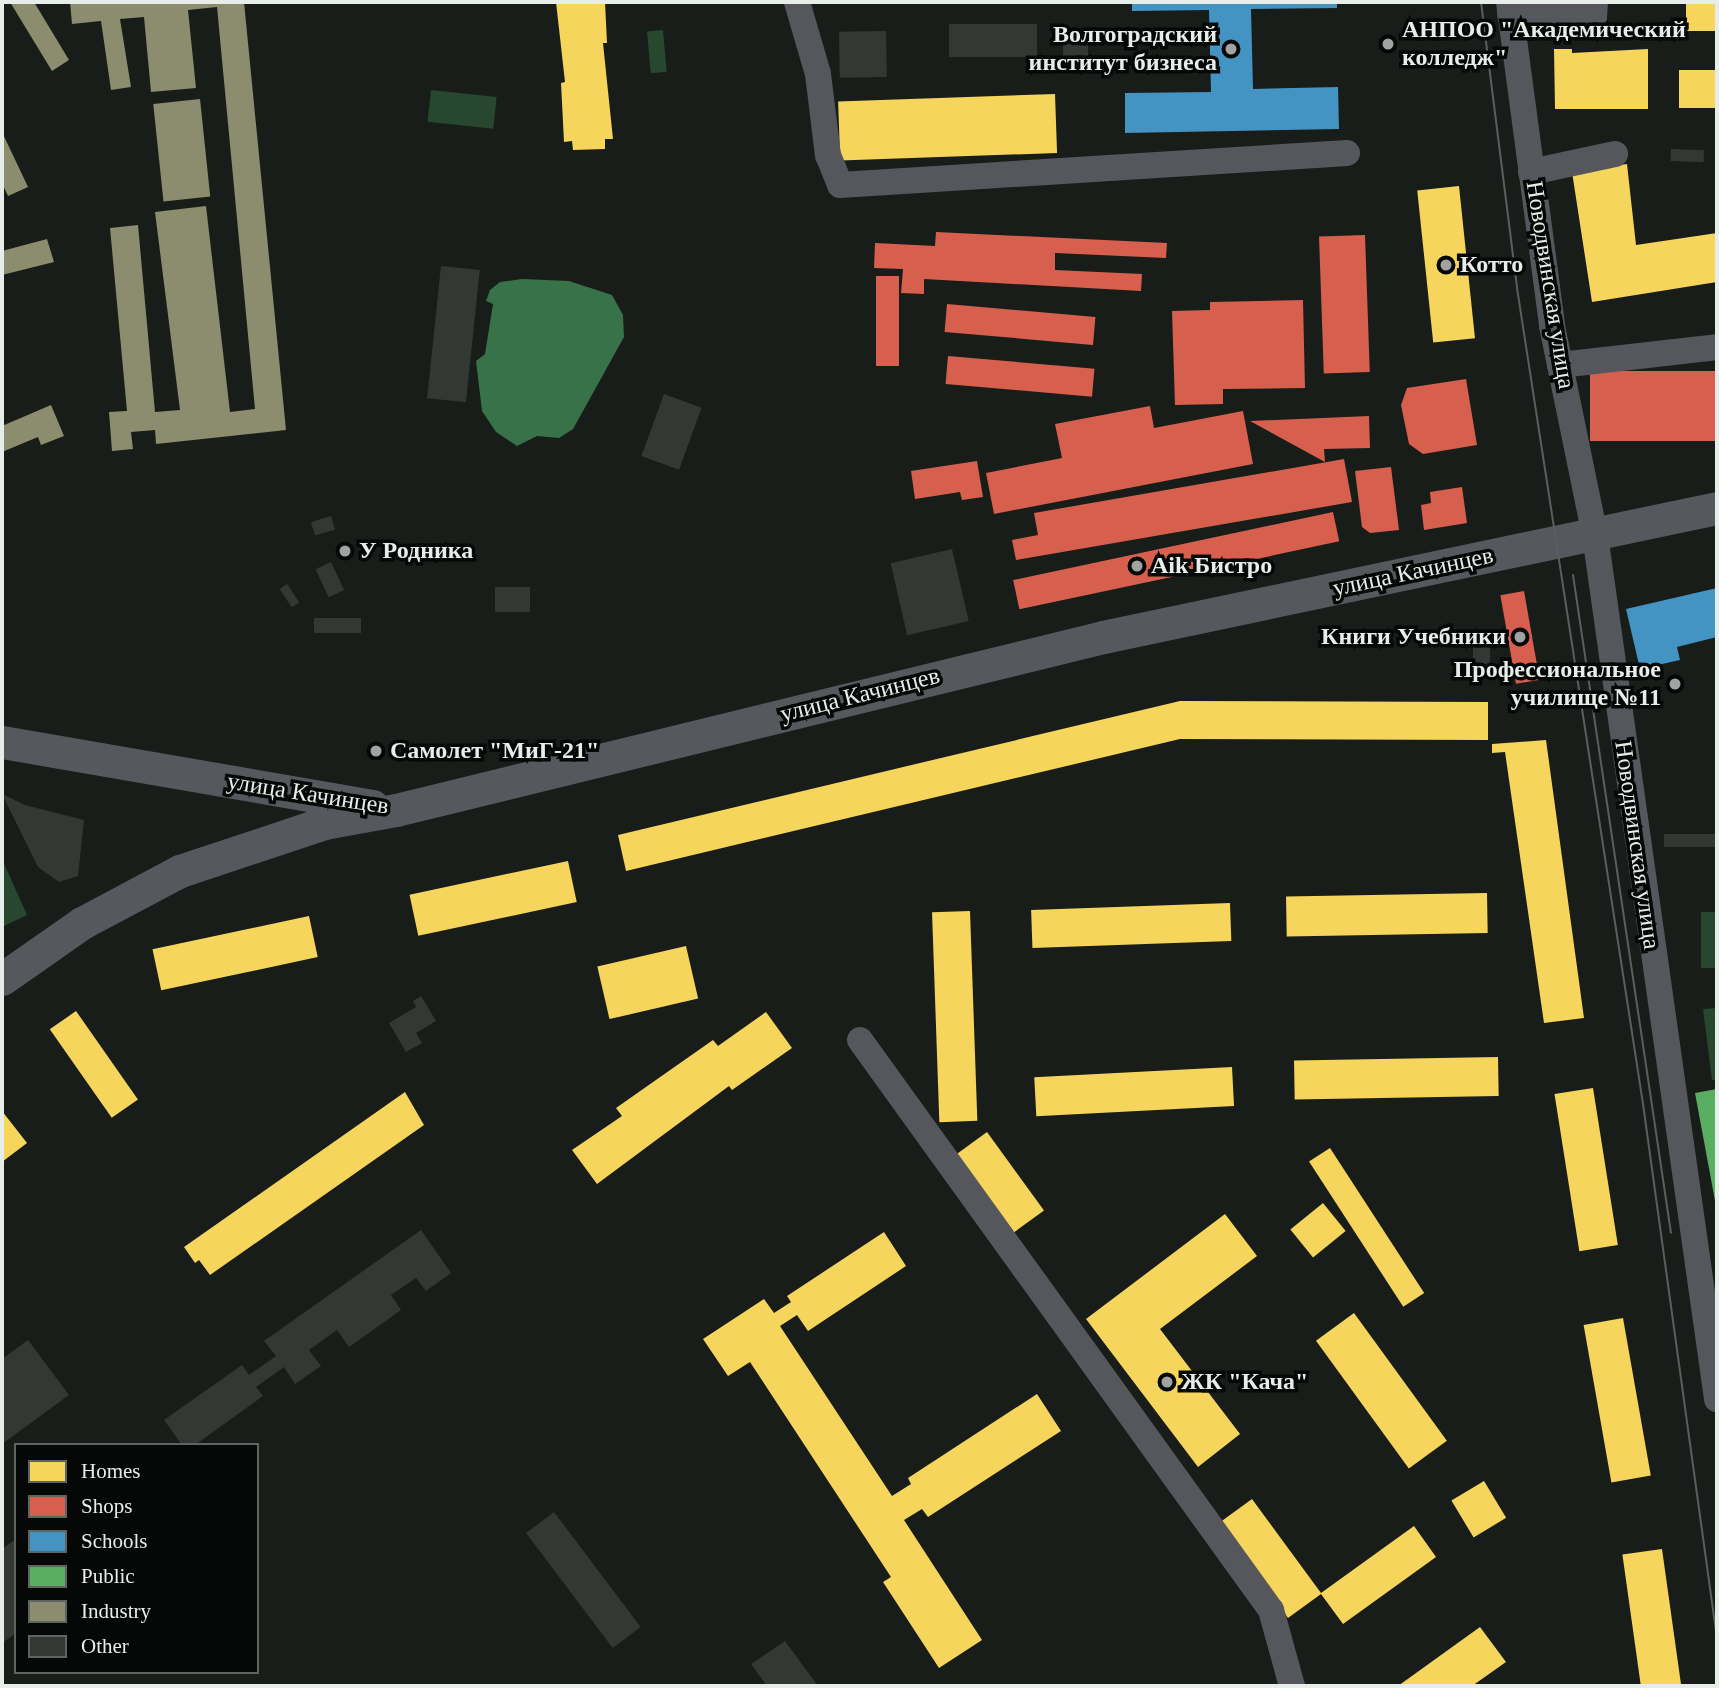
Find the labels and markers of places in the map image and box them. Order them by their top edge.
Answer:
place label: АНПОО "Академический колледж" [1402,16,1686,72]
place label: Волгоградский институт бизнеса [1029,21,1217,77]
marker: АНПОО "Академический колледж" [1380,36,1396,52]
marker: Волгоградский институт бизнеса [1223,41,1239,57]
place label: Котто [1460,251,1523,279]
marker: Котто [1438,257,1454,273]
place label: У Родника [359,537,473,565]
marker: У Родника [337,543,353,559]
place label: Aik Бистро [1151,552,1272,580]
marker: Aik Бистро [1129,558,1145,574]
place label: Книги Учебники [1321,623,1506,651]
marker: Книги Учебники [1512,629,1528,645]
place label: Профессиональное училище №11 [1454,656,1661,712]
marker: Профессиональное училище №11 [1667,676,1683,692]
place label: Самолет "МиГ-21" [390,737,599,765]
marker: Самолет "МиГ-21" [368,743,384,759]
place label: ЖК "Кача" [1181,1368,1308,1396]
marker: ЖК "Кача" [1159,1374,1175,1390]

